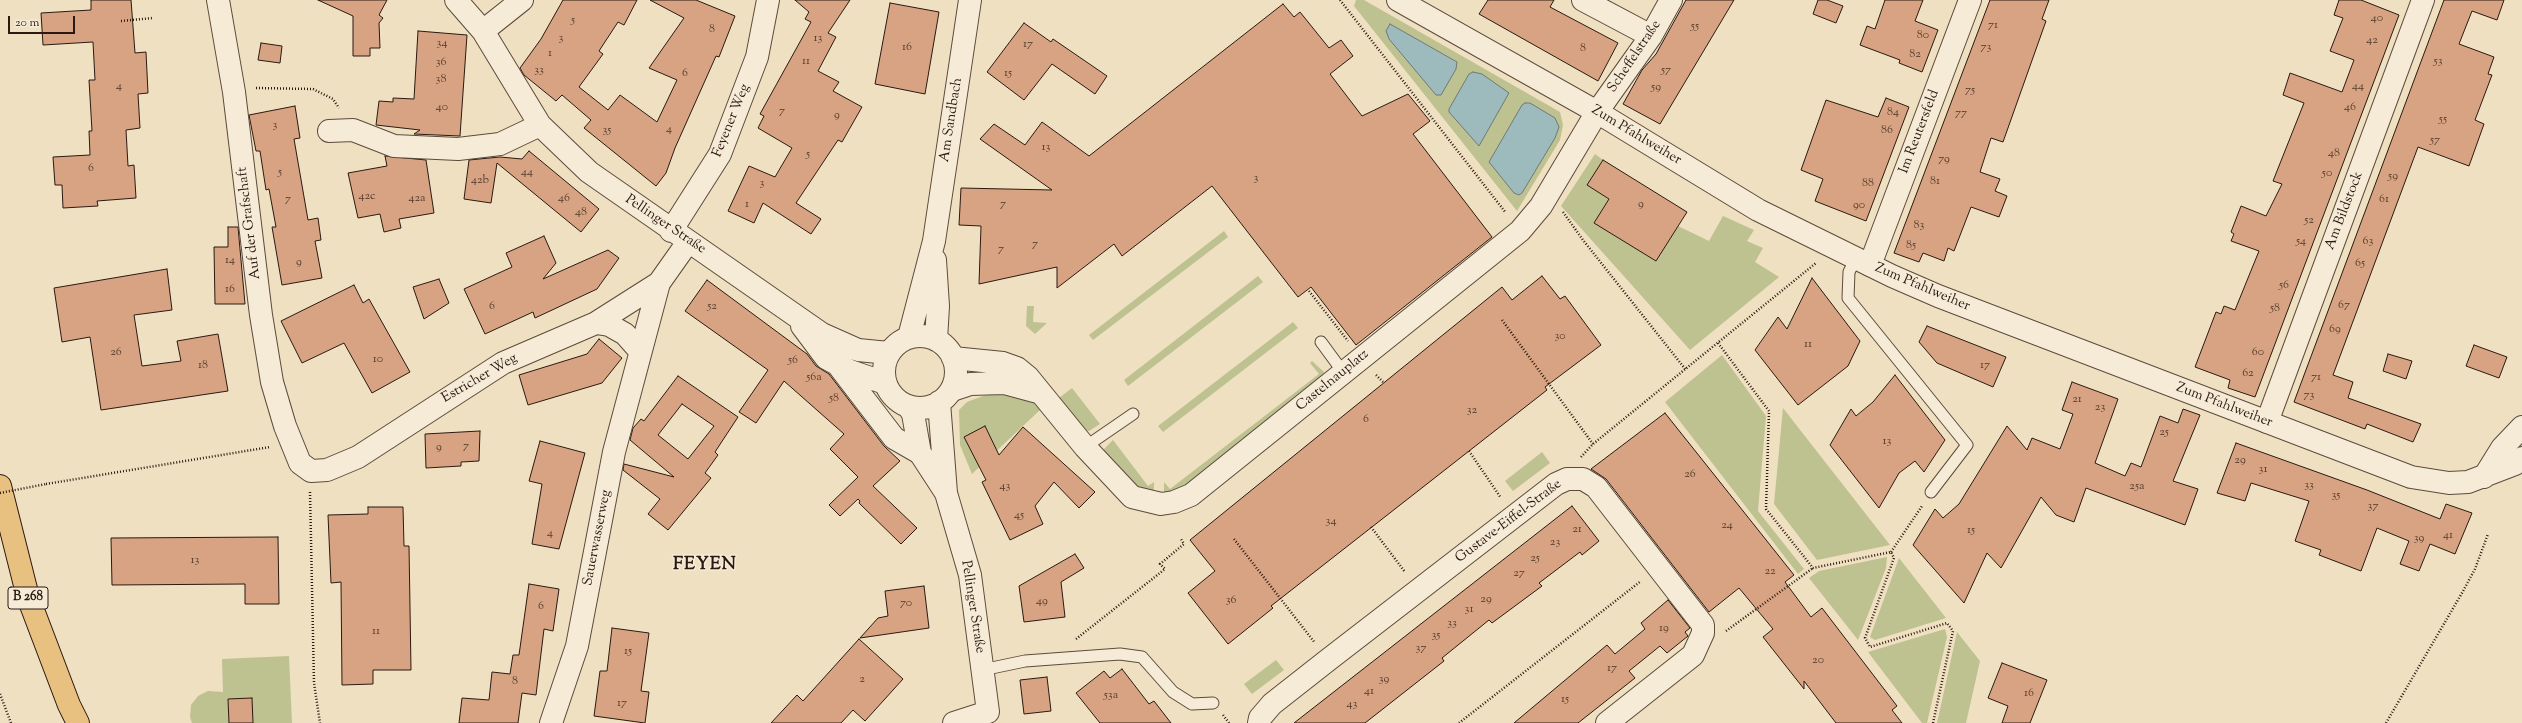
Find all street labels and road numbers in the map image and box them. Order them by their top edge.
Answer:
street label: Scheffelstraße [1605,18,1665,96]
street label: Am Sandbach [937,77,967,163]
street label: Feyener Weg [710,82,754,160]
street label: Im Reutersfeld [1896,88,1944,176]
street label: Zum Pfahlweiher [1588,103,1684,169]
street label: Auf der Grafschaft [235,166,265,280]
street label: Am Bildstock [2322,170,2368,252]
street label: Pellinger Straße [621,192,709,258]
street label: Zum Pfahlweiher [1872,260,1972,316]
street label: Castelnauplatz [1293,347,1373,415]
street label: Estricher Weg [439,351,521,407]
street label: Zum Pfahlweiher [2173,380,2275,432]
street label: Gustave-Eiffel-Straße [1453,477,1565,567]
street label: Sauerwasserweg [580,489,616,587]
street label: Pellinger Straße [956,559,988,655]
road number: B 268 [8,587,48,609]

